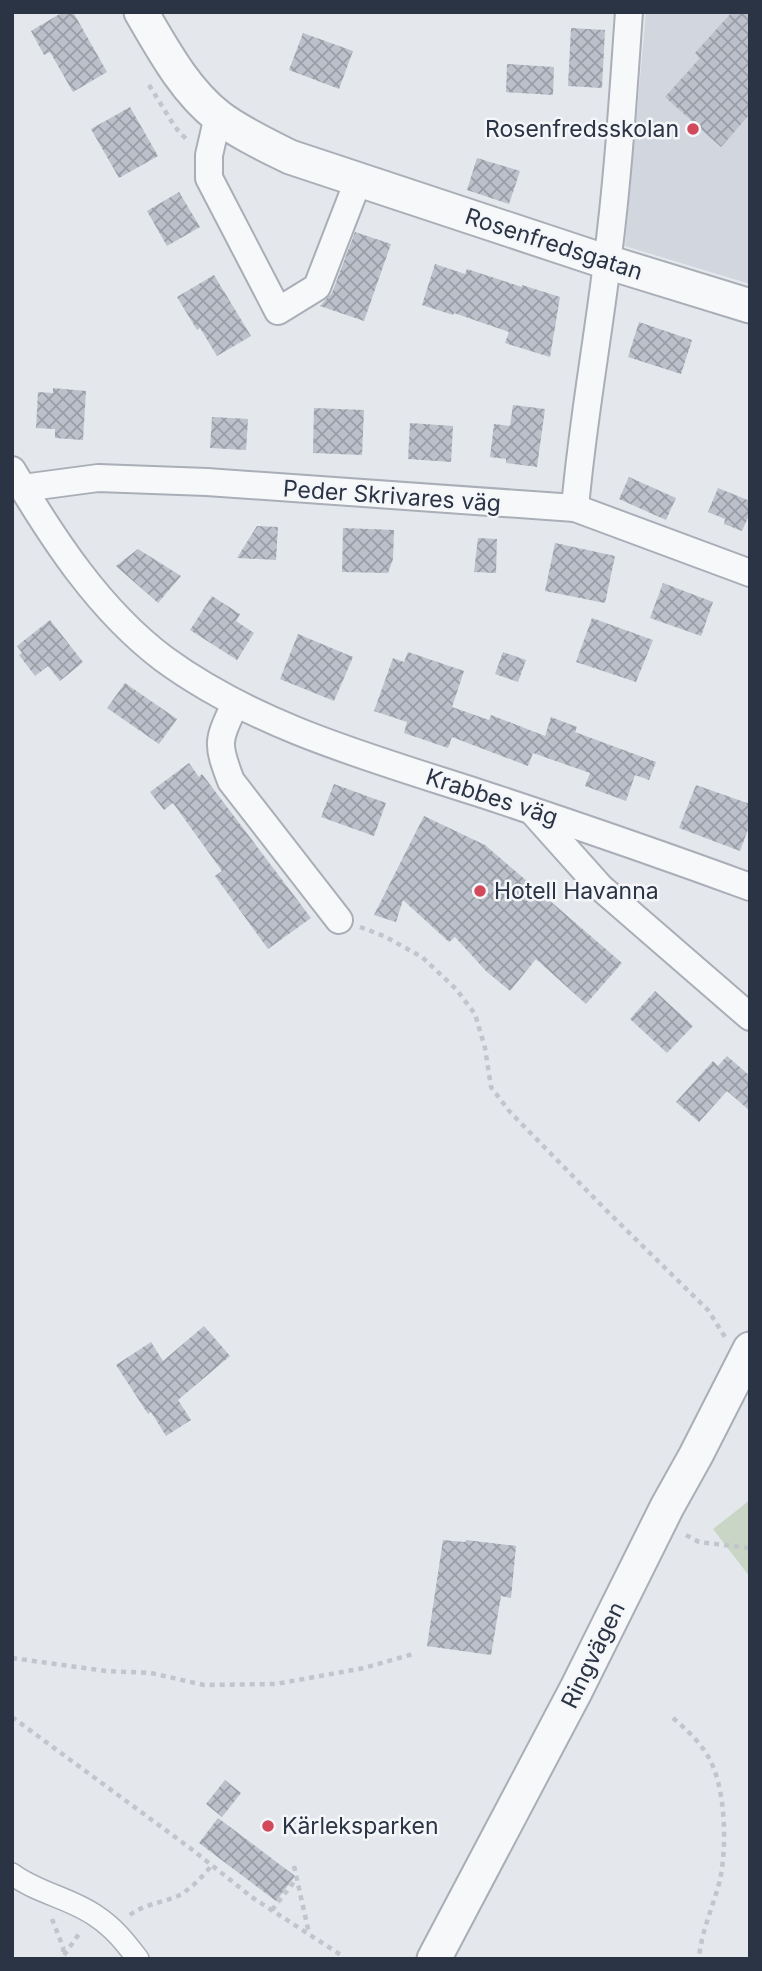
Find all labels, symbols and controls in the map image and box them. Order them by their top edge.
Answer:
place label: Rosenfredsskolan [485,115,679,143]
marker: Rosenfredsskolan [685,121,701,137]
street label: Rosenfredsgatan [462,202,646,286]
street label: Peder Skrivares väg [282,474,502,518]
street label: Krabbes väg [423,763,561,831]
place label: Hotell Havanna [494,877,659,905]
marker: Hotell Havanna [472,883,488,899]
street label: Ringvägen [555,1597,631,1713]
place label: Kärleksparken [282,1812,438,1840]
marker: Kärleksparken [260,1818,276,1834]

